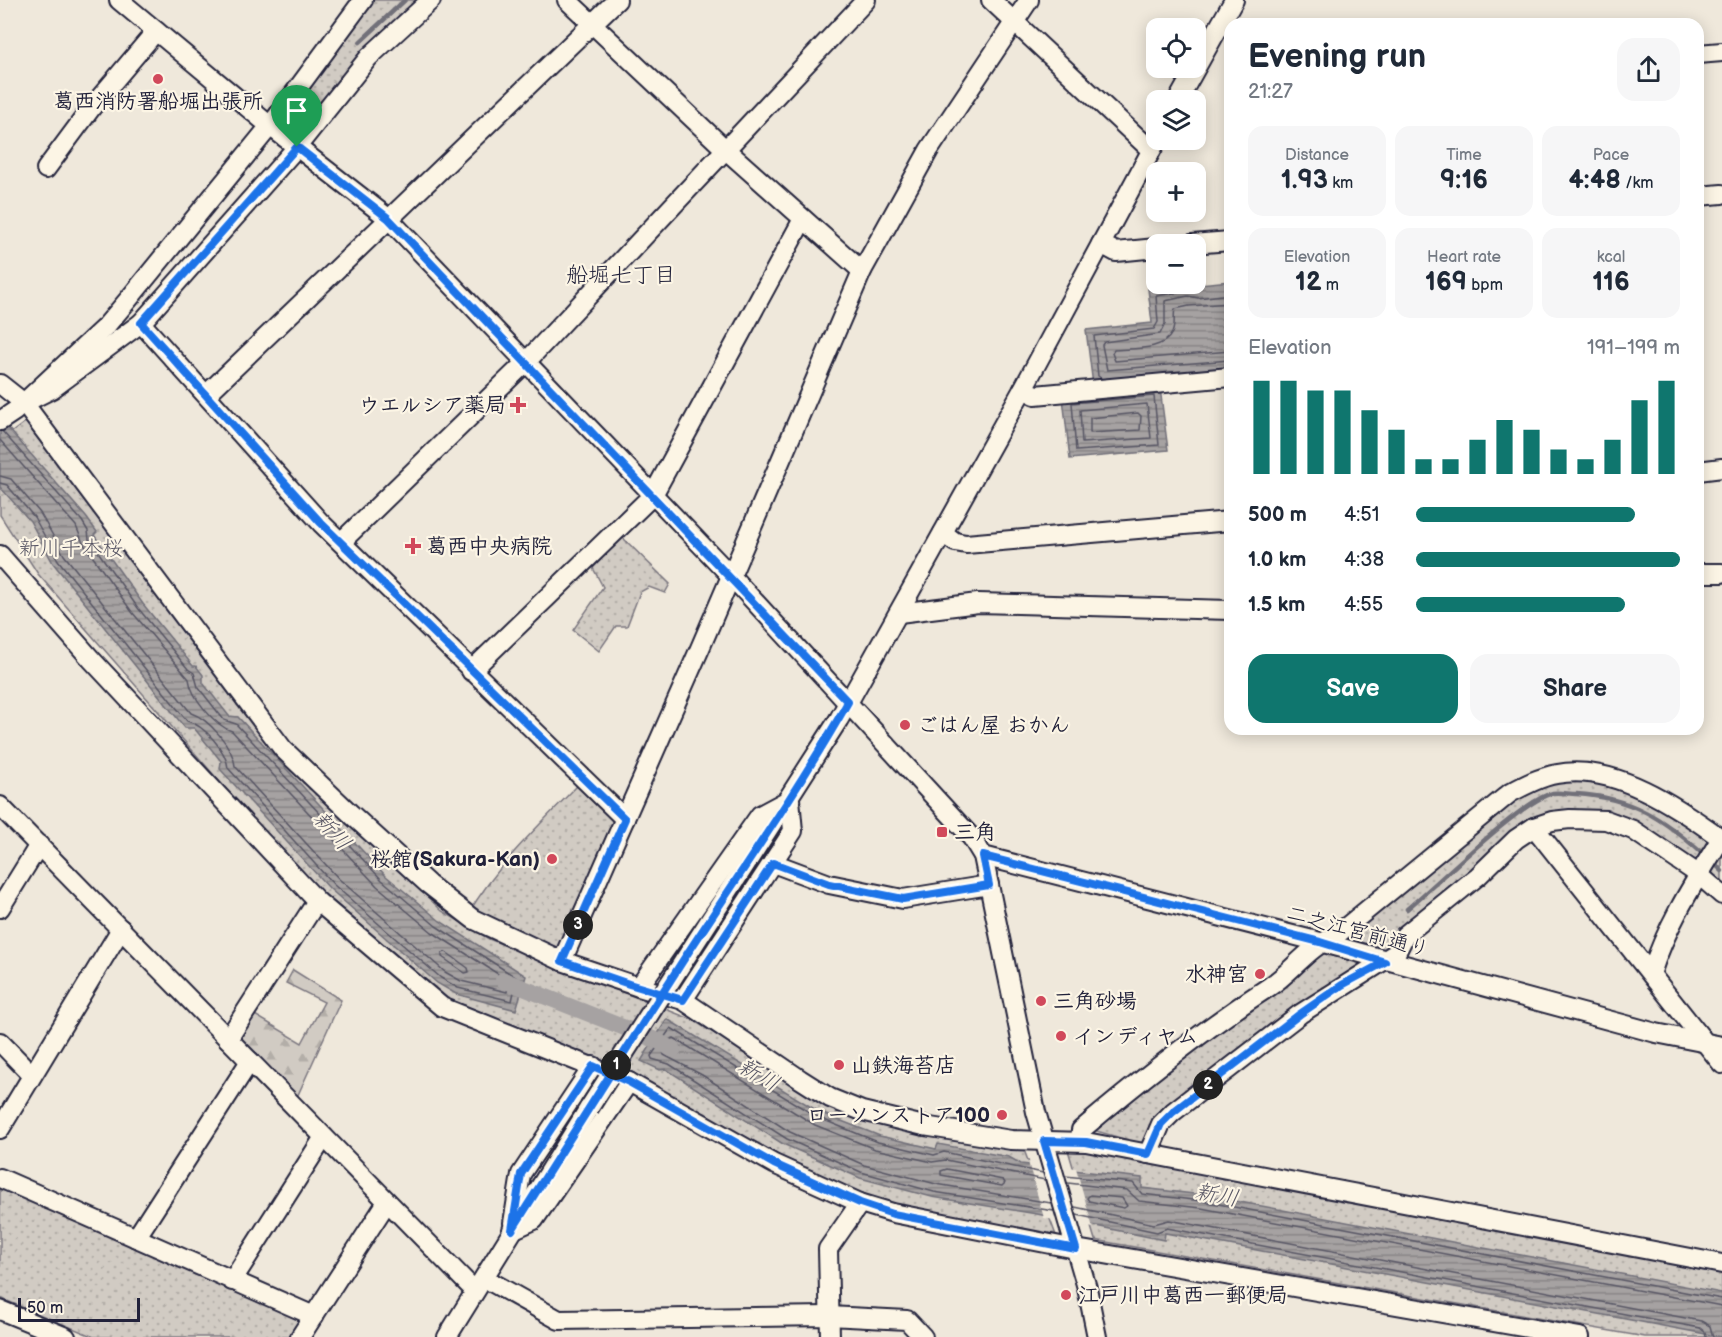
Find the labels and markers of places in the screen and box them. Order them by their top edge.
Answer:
marker: 葛西消防署船堀出張所 [151,72,165,86]
pin [271,85,322,147]
place label: 葛西消防署船堀出張所 [53,89,263,114]
place label: ウエルシア薬局 [359,393,506,418]
marker: ウエルシア薬局 [511,398,525,412]
place label: 葛西中央病院 [426,534,552,559]
marker: 葛西中央病院 [404,537,422,555]
place label: ごはん屋 おかん [917,713,1070,738]
marker: ごはん屋 おかん [898,718,912,732]
place label: 三角 [954,820,996,845]
marker: 三角 [935,825,949,839]
place label: 桜館(Sakura-Kan) [370,847,540,872]
marker: 桜館(Sakura-Kan) [545,852,559,866]
pin: 3 [563,910,593,940]
place label: 水神宮 [1185,962,1248,987]
marker: 水神宮 [1253,967,1267,981]
place label: 三角砂場 [1053,989,1137,1014]
marker: 三角砂場 [1034,994,1048,1008]
place label: インディヤム [1073,1024,1198,1049]
marker: インディヤム [1054,1029,1068,1043]
pin: 1 [601,1050,631,1080]
place label: 山鉄海苔店 [851,1053,956,1078]
marker: 山鉄海苔店 [832,1058,846,1072]
pin: 2 [1193,1070,1223,1100]
place label: ローソンストア100 [806,1103,990,1128]
marker: ローソンストア100 [995,1108,1009,1122]
place label: 江戸川中葛西一郵便局 [1078,1283,1288,1308]
marker: 江戸川中葛西一郵便局 [1059,1288,1073,1302]

